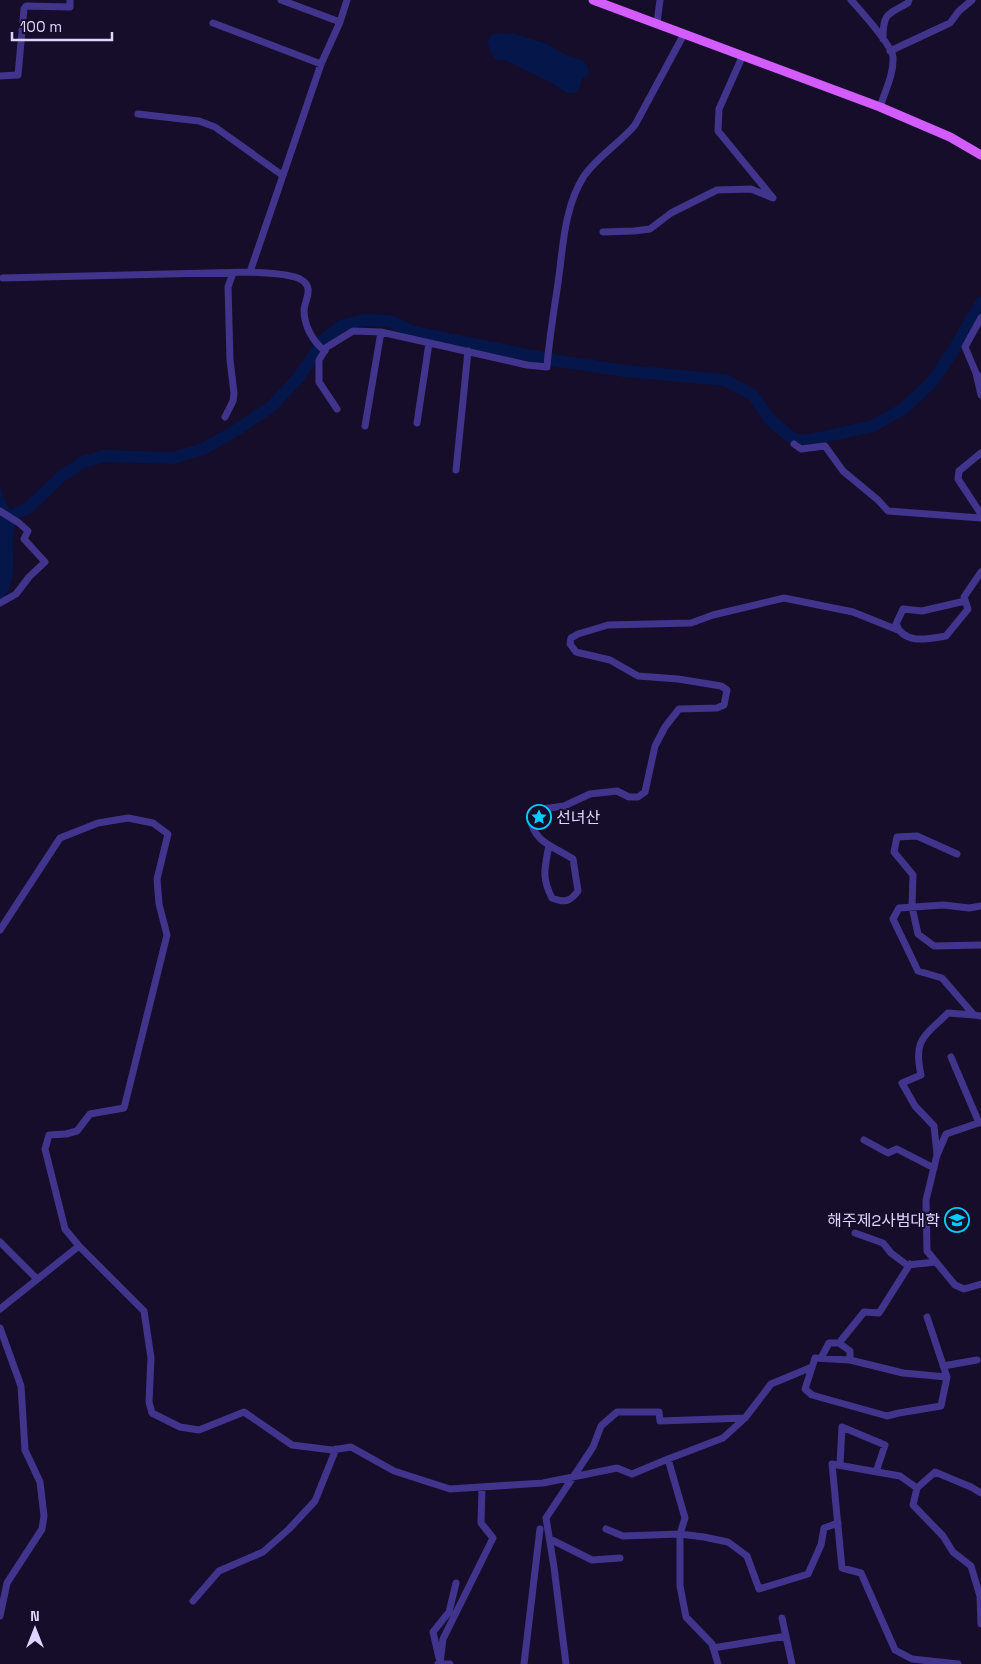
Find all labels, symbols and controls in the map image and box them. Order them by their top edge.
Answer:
scale bar [12,10,112,42]
text: 100 m [20,17,62,36]
place icon: 선녀산 [526,804,552,830]
place label: 선녀산 [556,807,600,828]
school or university icon: 해주제2사범대학 [944,1207,970,1233]
place label: 해주제2사범대학 [827,1210,940,1231]
north arrow [10,1604,60,1654]
text: N [30,1607,40,1625]

